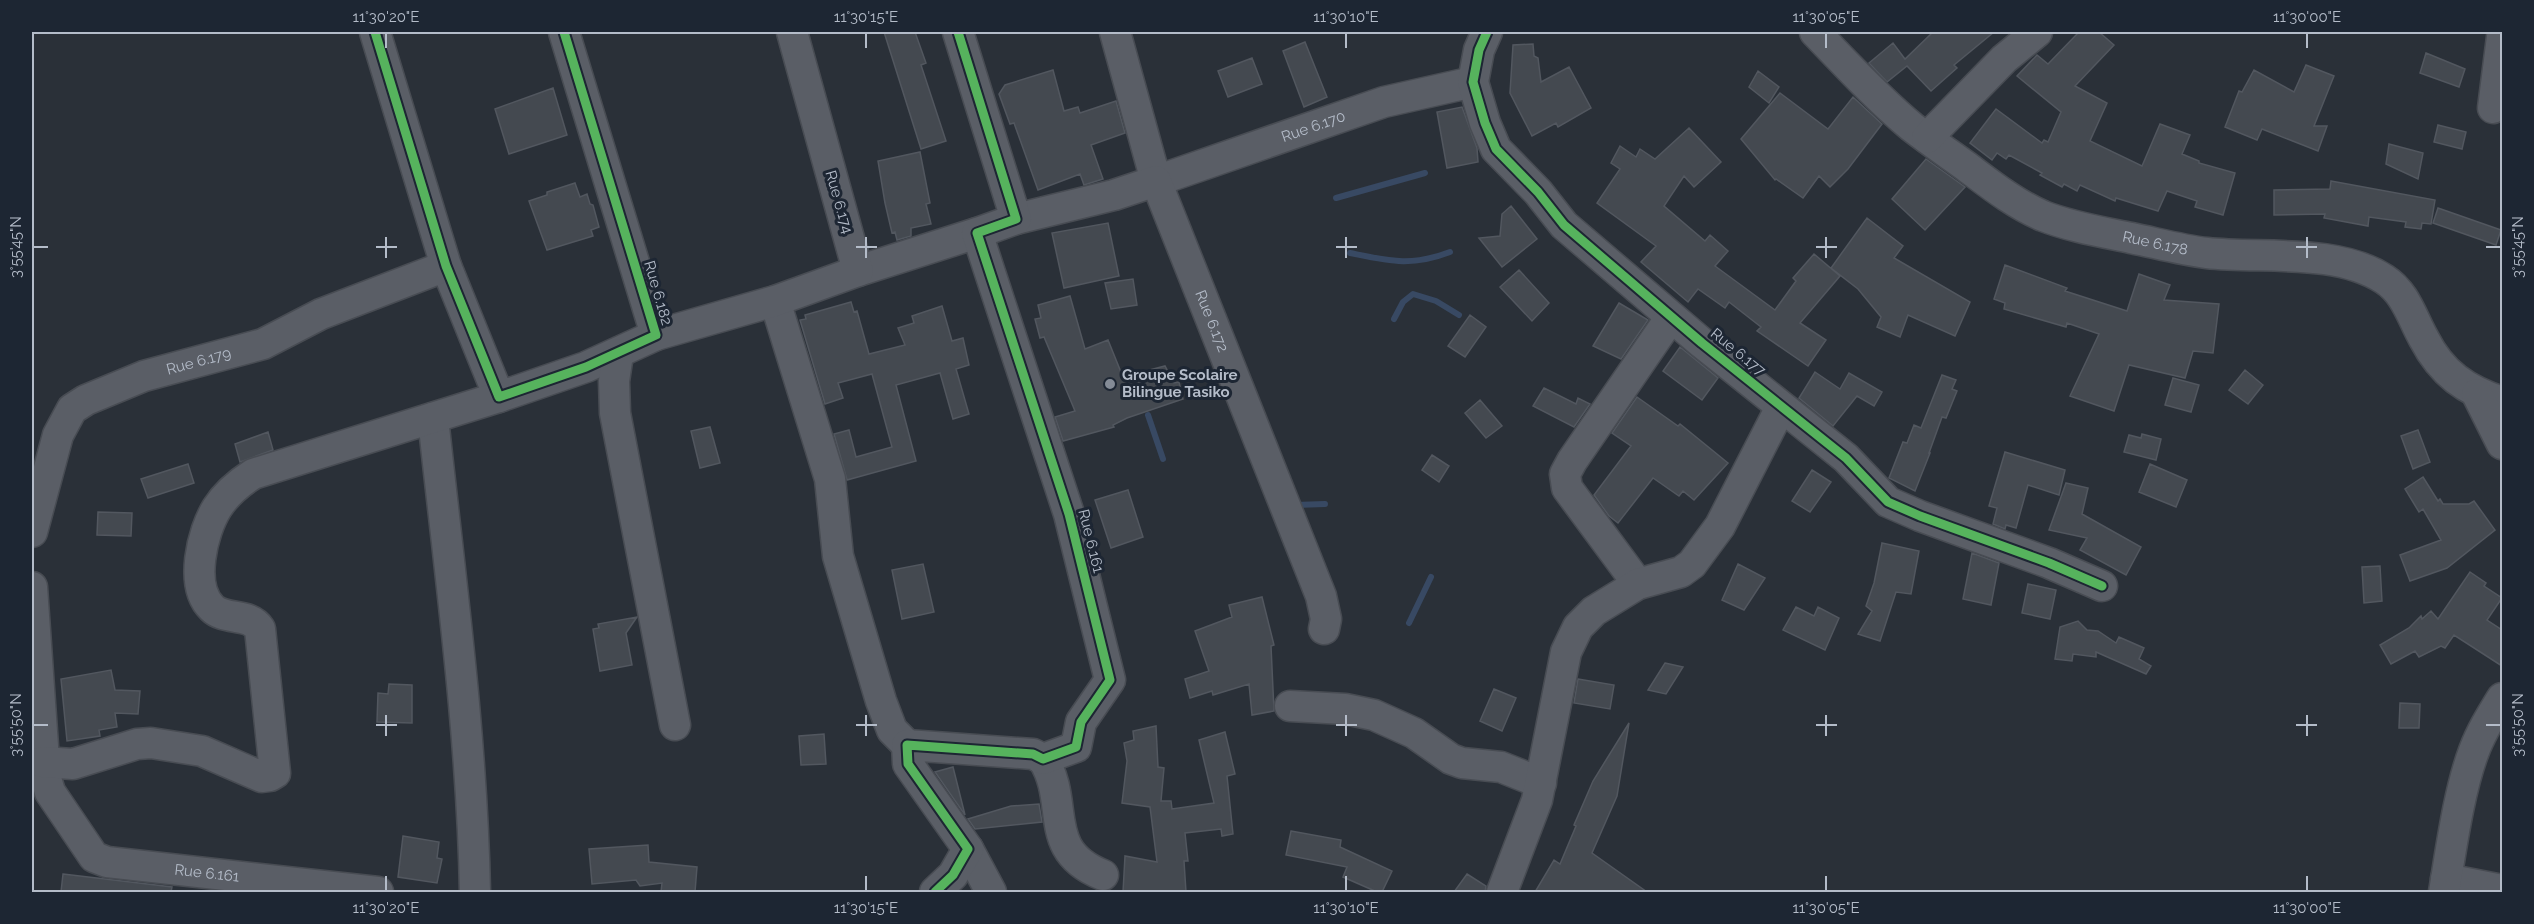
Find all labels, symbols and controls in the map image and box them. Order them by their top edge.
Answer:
text: 11°30'20"E [353,8,419,26]
text: 11°30'15"E [834,8,898,26]
text: 11°30'10"E [1313,8,1379,26]
text: 11°30'05"E [1792,8,1860,26]
text: 11°30'00"E [2273,8,2341,26]
street label: Rue 6.170 [1279,107,1348,146]
street label: Rue 6.174 [821,168,857,236]
text: 3°55'45"N [7,216,25,278]
text: 3°55'45"N [2509,216,2527,278]
street label: Rue 6.178 [2121,227,2189,259]
street label: Rue 6.182 [640,259,676,327]
street label: Rue 6.172 [1191,287,1232,355]
street label: Rue 6.177 [1707,324,1769,380]
street label: Rue 6.179 [164,344,233,379]
place label: Groupe Scolaire Bilingue Tasiko [1122,366,1238,401]
marker: Groupe Scolaire Bilingue Tasiko [1103,377,1117,391]
street label: Rue 6.161 [1074,507,1108,575]
text: 3°55'50"N [7,693,25,757]
text: 3°55'50"N [2509,693,2527,757]
street label: Rue 6.161 [173,861,241,886]
text: 11°30'20"E [353,899,419,917]
text: 11°30'15"E [834,899,898,917]
text: 11°30'10"E [1313,899,1379,917]
text: 11°30'05"E [1792,899,1860,917]
text: 11°30'00"E [2273,899,2341,917]

